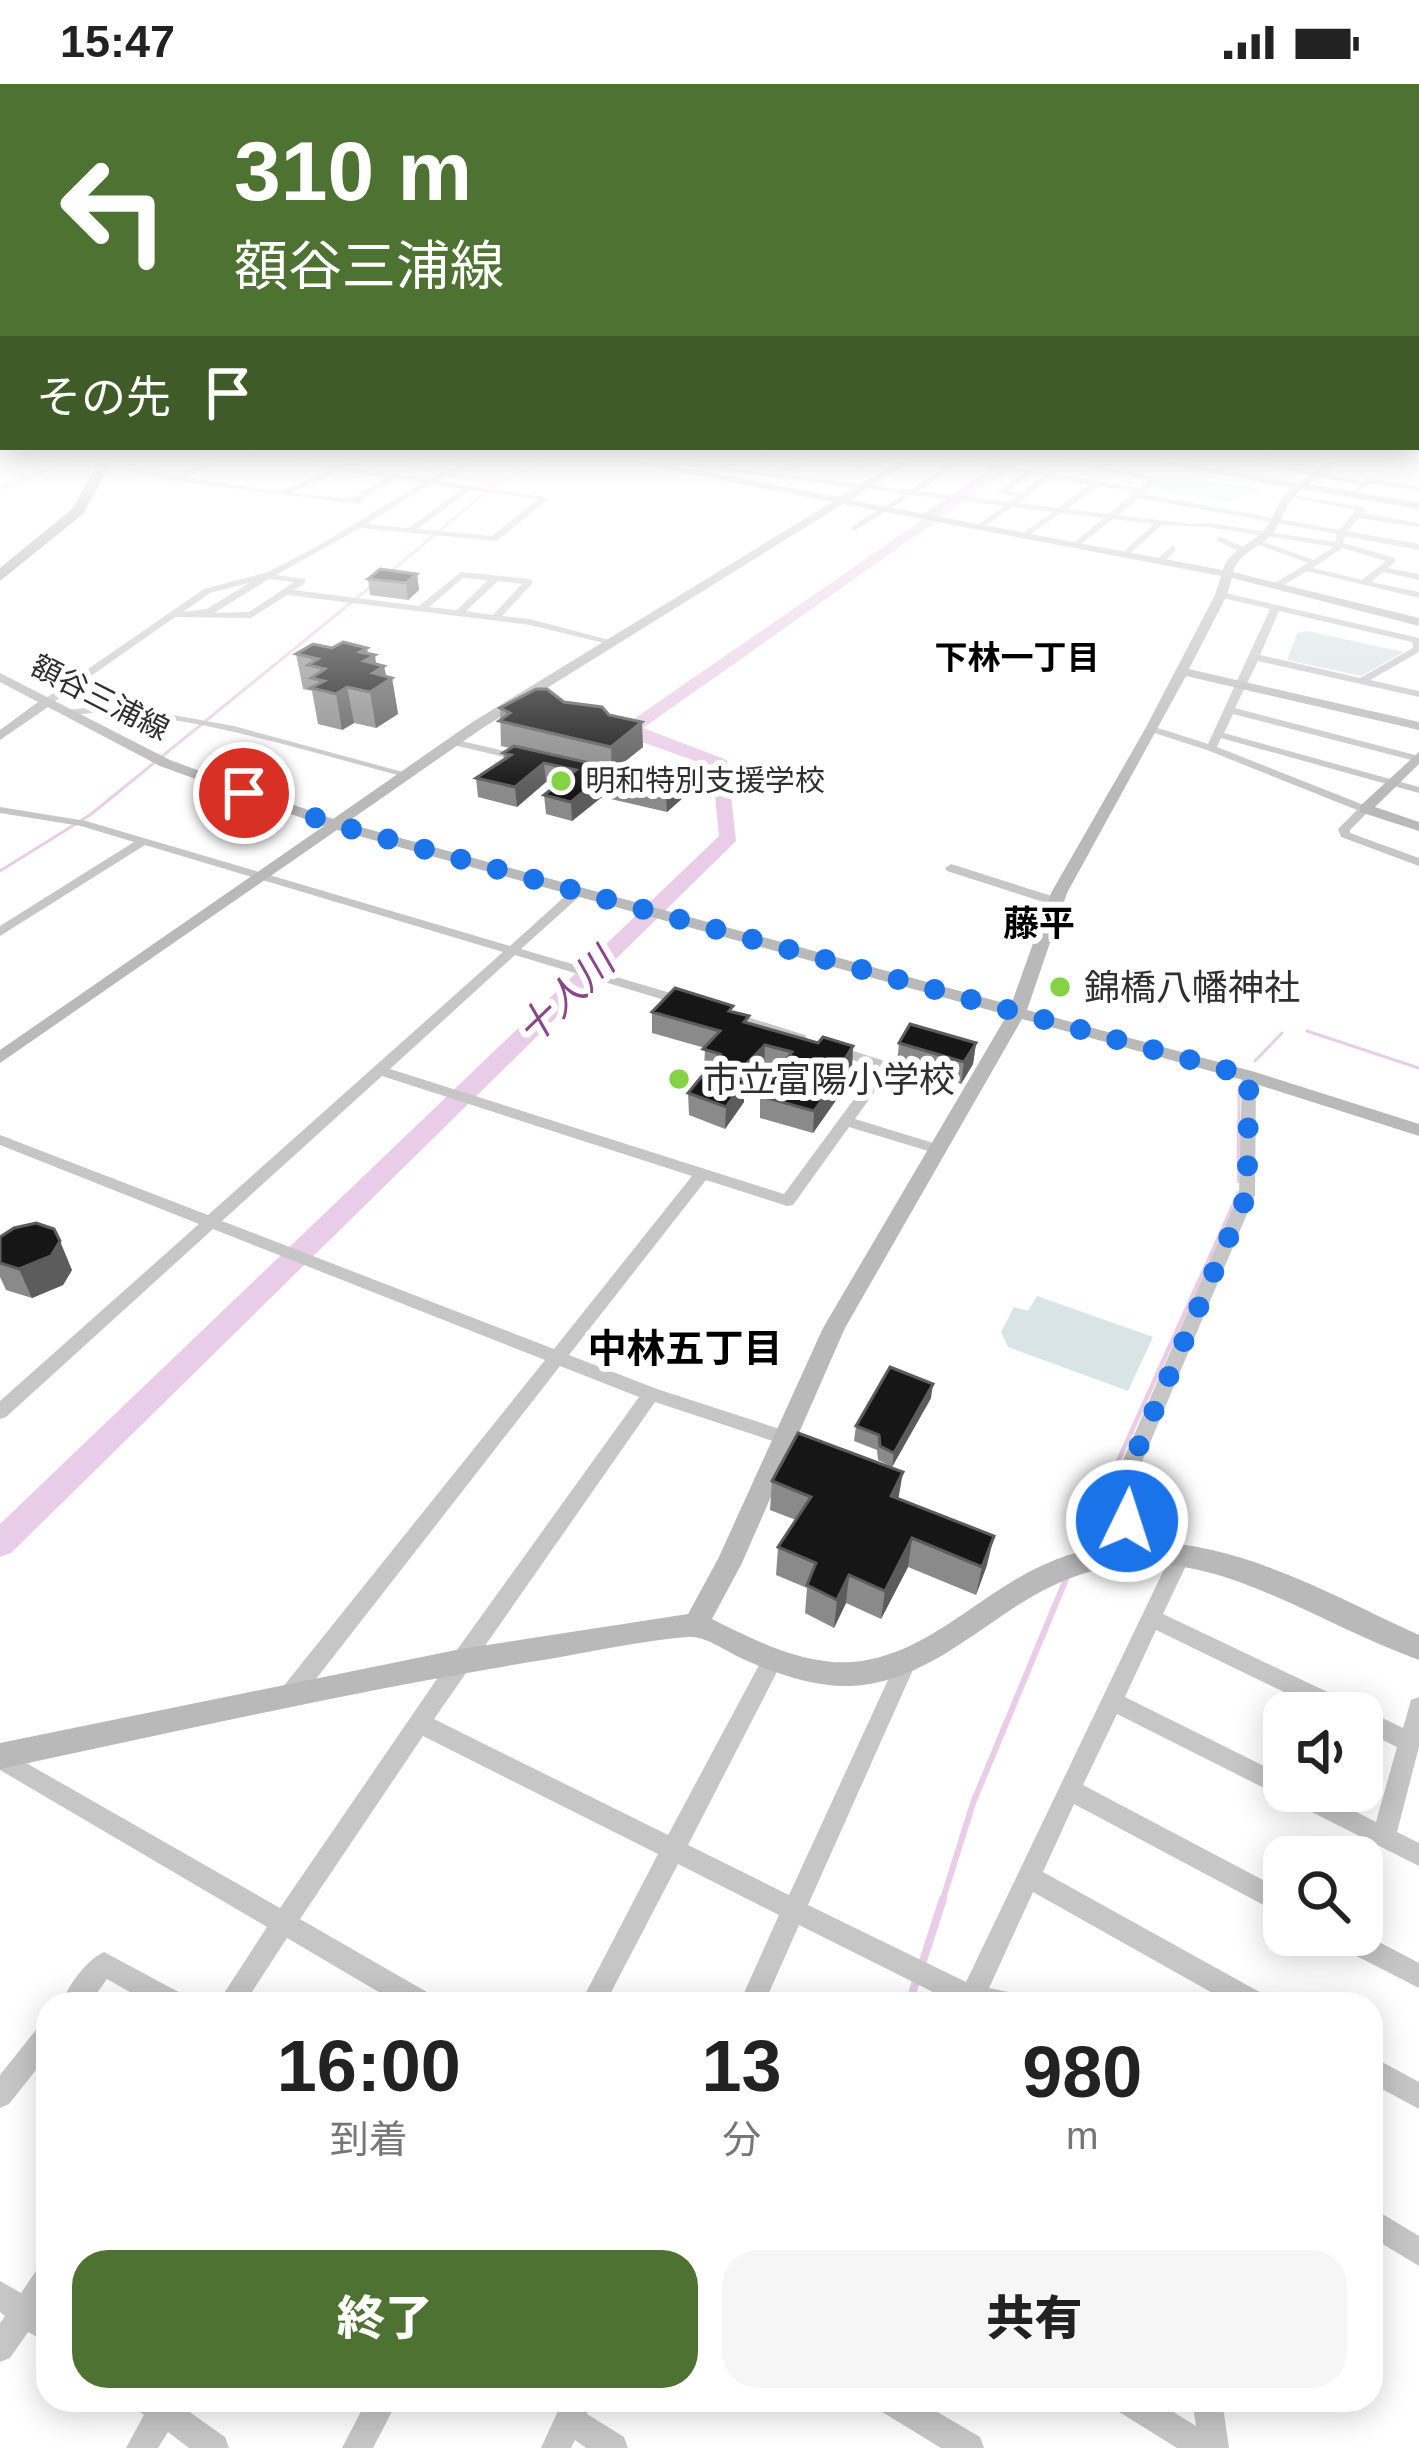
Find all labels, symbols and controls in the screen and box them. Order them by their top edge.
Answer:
text: 15:47 [60,16,175,67]
text: 310 m [234,124,472,218]
icon: left [36,132,192,288]
text: 額谷三浦線 [234,236,504,296]
icon: arrive [195,360,261,426]
text: その先 [36,372,171,423]
district label: 下林一丁目 [935,639,1100,676]
street label: 額谷三浦線 [26,649,175,746]
pin [193,742,295,844]
icon: arrive [211,760,277,826]
place label: 明和特別支援学校 [585,764,825,797]
marker: 明和特別支援学校 [548,768,574,794]
district label: 藤平 [1003,903,1075,944]
water label: 十人川 [508,937,625,1052]
place label: 錦橋八幡神社 [1084,967,1300,1008]
marker: 錦橋八幡神社 [1047,974,1073,1000]
place label: 市立富陽小学校 [703,1059,955,1100]
marker: 市立富陽小学校 [666,1066,692,1092]
district label: 中林五丁目 [587,1327,783,1370]
position arrow [1064,1458,1190,1584]
map controls [1263,1692,1383,1956]
button: sound [1263,1692,1383,1812]
button: search [1263,1836,1383,1956]
text: 16:00 [277,2026,461,2106]
text: 13 [701,2026,782,2106]
text: 980 [1022,2032,1142,2112]
text: m [1066,2114,1098,2157]
text: 到着 [330,2118,408,2161]
text: 分 [722,2118,761,2161]
button: 終了 [72,2250,698,2388]
button: 共有 [722,2250,1347,2388]

